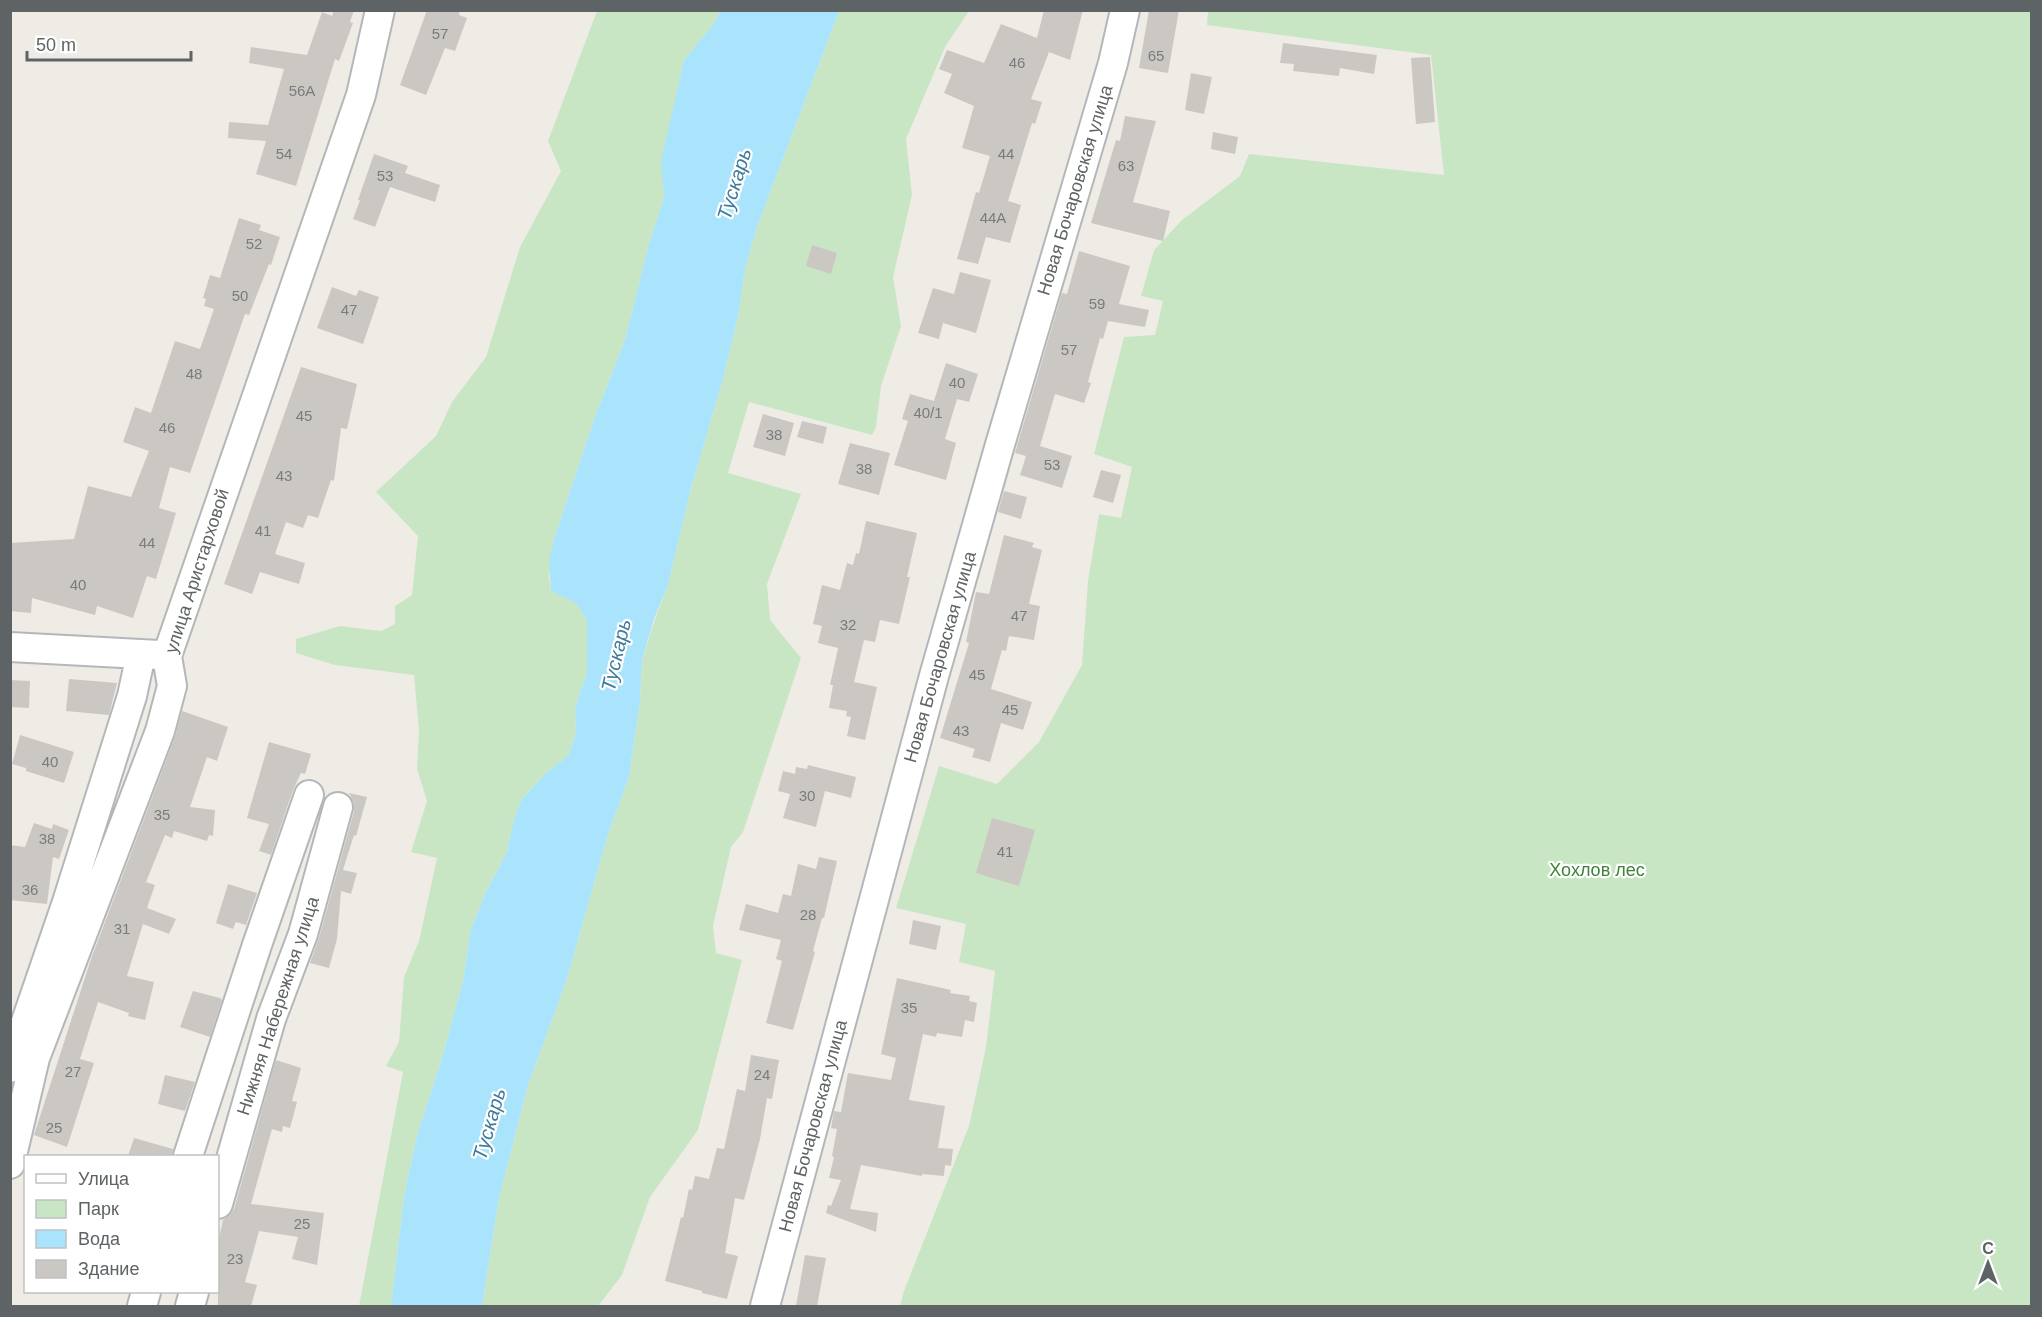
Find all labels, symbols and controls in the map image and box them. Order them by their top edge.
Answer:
scale bar [27,24,190,62]
house number: 57 [432,25,448,42]
text: 50 m [36,35,76,55]
house number: 65 [1148,47,1164,64]
house number: 46 [1009,54,1025,71]
street label: Новая Бочаровская улица [1033,81,1117,298]
house number: 56А [289,82,315,99]
house number: 54 [276,145,292,162]
house number: 44 [998,145,1014,162]
water label: Тускарь [713,146,755,222]
house number: 63 [1118,157,1134,174]
house number: 53 [377,167,393,184]
house number: 44А [980,209,1006,226]
house number: 52 [246,235,262,252]
house number: 50 [232,287,248,304]
house number: 59 [1089,295,1105,312]
house number: 47 [341,301,357,318]
house number: 57 [1061,341,1077,358]
house number: 48 [186,365,202,382]
house number: 40 [949,374,965,391]
house number: 40/1 [913,404,943,421]
house number: 45 [296,407,312,424]
house number: 46 [159,419,175,436]
house number: 38 [766,426,782,443]
house number: 53 [1044,456,1060,473]
house number: 38 [856,460,872,477]
house number: 43 [276,467,292,484]
street label: улица Аристарховой [161,486,233,656]
house number: 41 [255,522,271,539]
house number: 44 [139,534,155,551]
street label: Новая Бочаровская улица [900,548,980,765]
house number: 40 [70,576,86,593]
house number: 47 [1011,607,1027,624]
house number: 32 [840,616,856,633]
water label: Тускарь [597,617,635,693]
house number: 45 [969,666,985,683]
house number: 45 [1002,701,1018,718]
house number: 43 [953,722,969,739]
house number: 40 [42,753,58,770]
house number: 30 [799,787,815,804]
house number: 35 [154,806,170,823]
house number: 38 [39,830,55,847]
house number: 41 [997,843,1013,860]
park label: Хохлов лес [1549,860,1645,880]
house number: 36 [22,881,38,898]
street label: Нижняя Набережная улица [233,893,323,1118]
house number: 28 [800,906,816,923]
house number: 31 [114,920,130,937]
house number: 35 [901,999,917,1016]
street label: Новая Бочаровская улица [775,1017,851,1234]
house number: 27 [65,1063,81,1080]
house number: 24 [754,1066,770,1083]
water label: Тускарь [468,1086,510,1162]
house number: 25 [46,1119,62,1136]
legend [24,1155,219,1293]
text: Улица [78,1169,130,1189]
text: Парк [78,1199,119,1219]
house number: 25 [294,1215,310,1232]
text: Вода [78,1229,121,1249]
north arrow [1958,1233,2018,1293]
text: С [1982,1240,1994,1257]
house number: 23 [227,1250,243,1267]
text: Здание [78,1259,139,1279]

